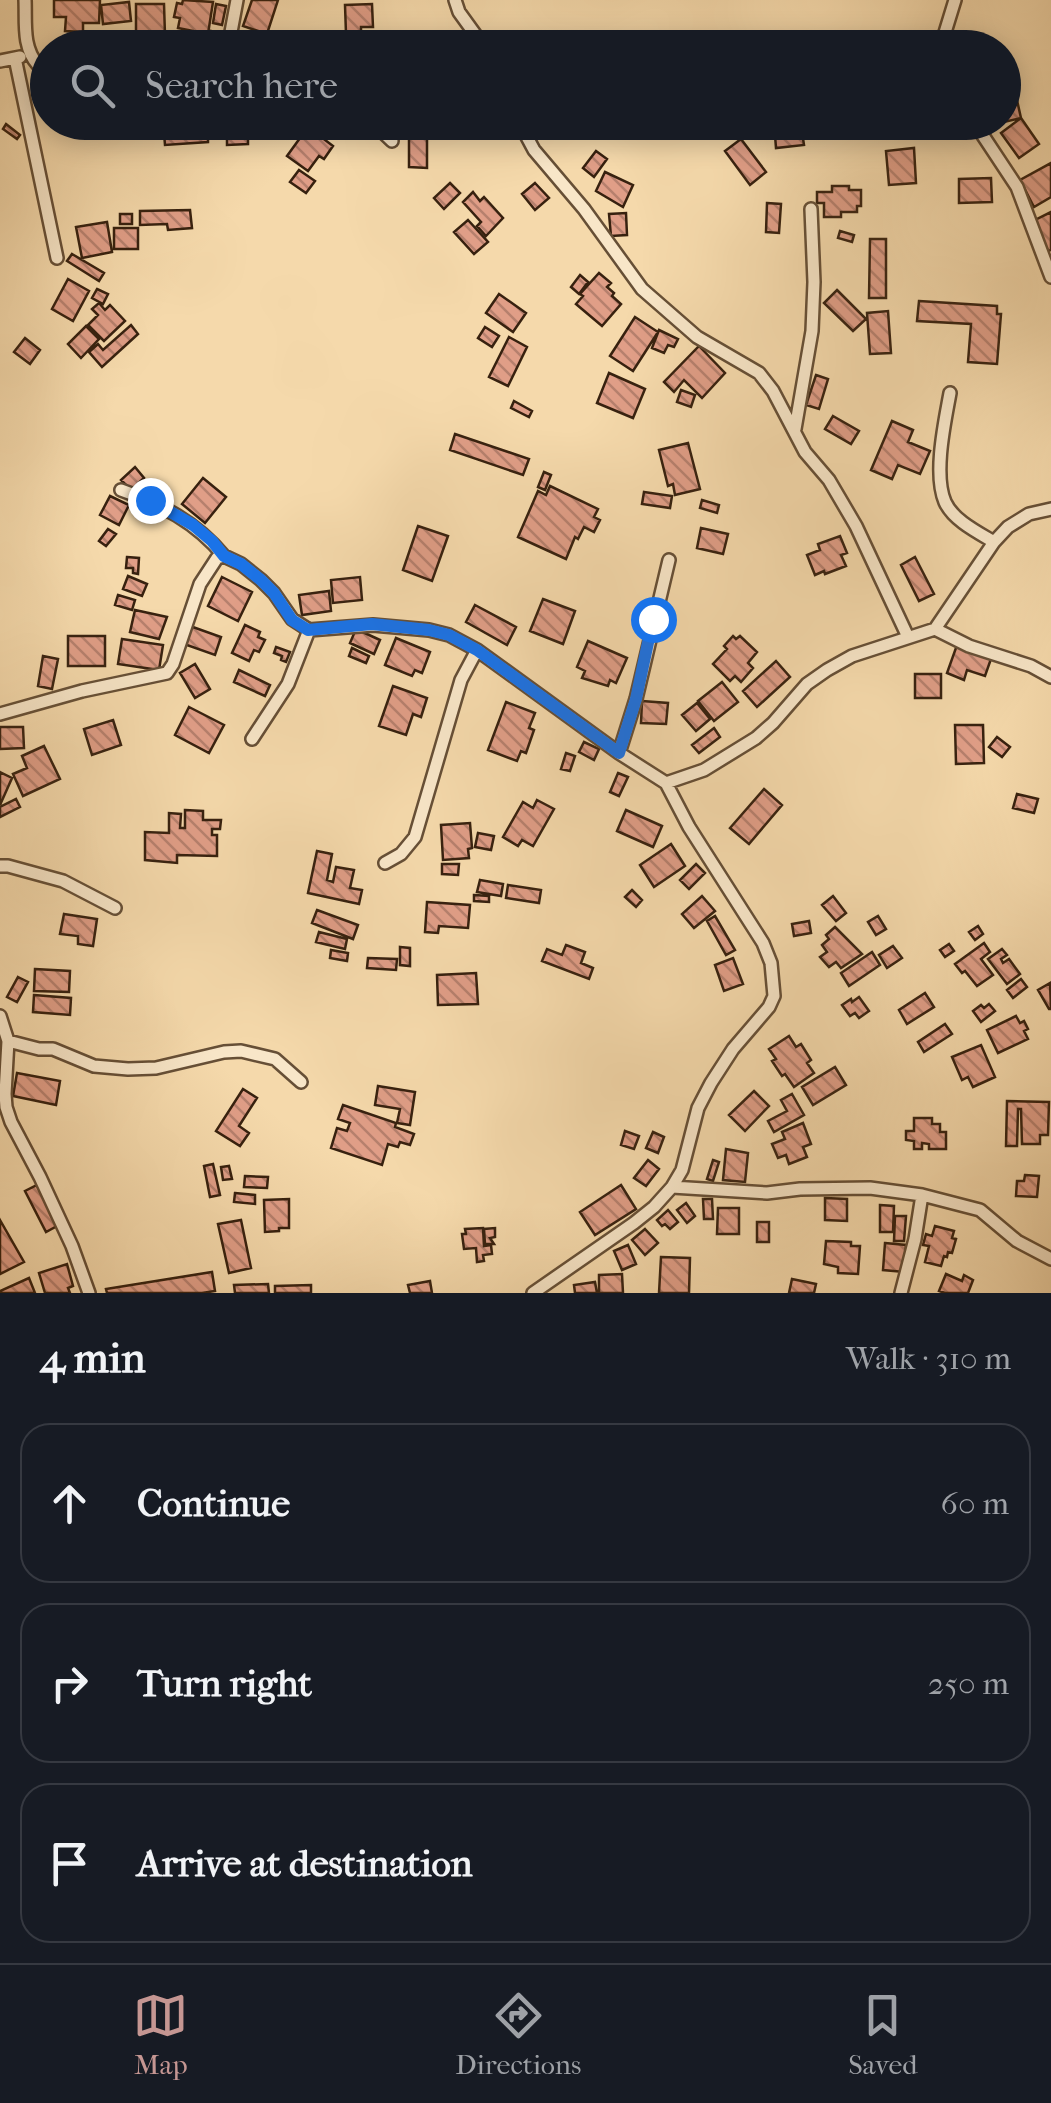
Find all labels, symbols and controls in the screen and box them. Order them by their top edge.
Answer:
search box [30,30,1021,140]
icon: search [65,58,120,113]
text: Search here [145,63,338,108]
route end [128,478,174,524]
route start [631,597,677,643]
text: 4 min [40,1334,146,1383]
text: Walk · 310 m [846,1340,1011,1377]
icon: ahead [42,1476,97,1531]
text: Continue [137,1481,290,1526]
text: 60 m [941,1485,1009,1522]
icon: right [42,1656,97,1711]
text: Turn right [137,1661,312,1706]
text: 250 m [928,1665,1009,1702]
icon: arrive [42,1836,97,1891]
text: Arrive at destination [137,1841,473,1886]
tab: Map [133,1988,188,2081]
tab: Directions [455,1988,581,2081]
tab: Saved [848,1988,918,2081]

